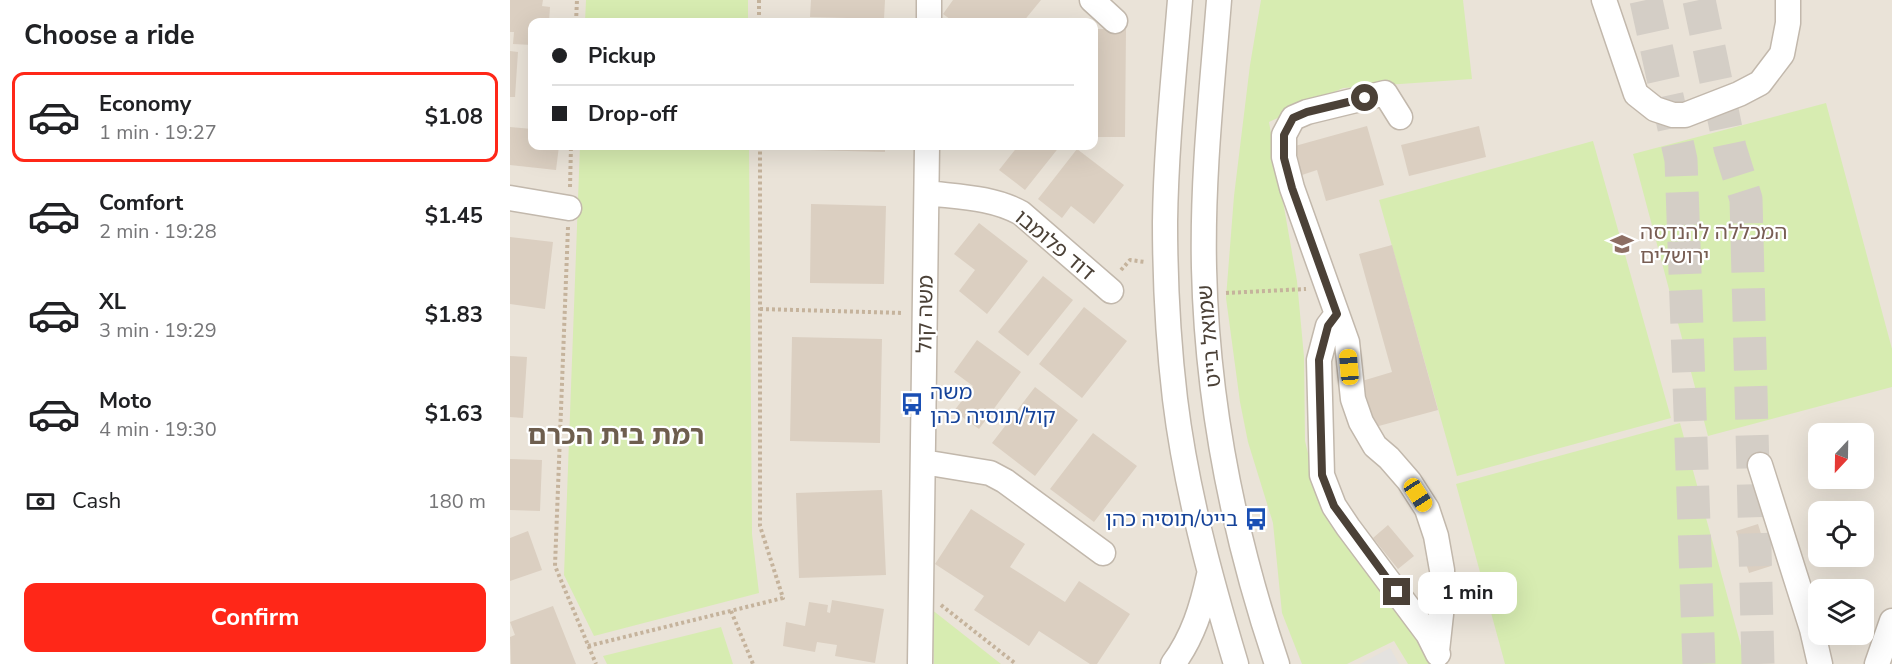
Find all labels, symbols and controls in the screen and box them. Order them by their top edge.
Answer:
text: Choose a ride [24,17,195,54]
text: Pickup [588,41,656,71]
route start [1351,84,1378,111]
text: Economy [99,89,191,119]
icon: car [27,90,81,144]
text: Drop-off [588,99,677,129]
text: $1.08 [425,102,483,132]
text: 1 min · 19:27 [99,119,217,146]
text: Comfort [99,188,183,218]
icon: car [27,189,81,243]
text: $1.45 [425,201,483,231]
street label: דוד פלומבו [1009,203,1101,287]
text: 2 min · 19:28 [99,218,217,245]
place label: המכללה להנדסה ירושלים [1640,218,1787,270]
school or university icon: המכללה להנדסה ירושלים [1609,231,1635,257]
street label: משה קול [910,275,940,353]
street label: שמואל בייט [1191,284,1227,388]
text: XL [99,287,126,317]
icon: car [27,288,81,342]
text: $1.83 [425,300,483,330]
text: 3 min · 19:29 [99,317,217,344]
car [1338,348,1360,386]
place label: משה קול/תוסיה כהן [930,378,1056,430]
text: Moto [99,386,152,416]
icon: car [27,387,81,441]
bus stop icon: משה קול/תוסיה כהן [899,391,925,417]
text: $1.63 [425,399,483,429]
text: 4 min · 19:30 [99,416,217,443]
district label: רמת בית הכרם [528,417,704,454]
north arrow [1808,423,1874,489]
map controls [1808,423,1874,645]
car [1401,475,1435,515]
icon: cash [24,485,57,518]
text: Cash [72,486,121,516]
text: 180 m [428,488,486,515]
button: locate [1808,501,1874,567]
place label: בייט/תוסיה כהן [1105,505,1238,533]
bus stop icon: בייט/תוסיה כהן [1243,506,1269,532]
callout: 1 min [1418,571,1517,613]
route end [1383,578,1410,605]
text: 1 min [1442,579,1493,606]
button: layers [1808,579,1874,645]
button: Confirm [24,583,486,652]

